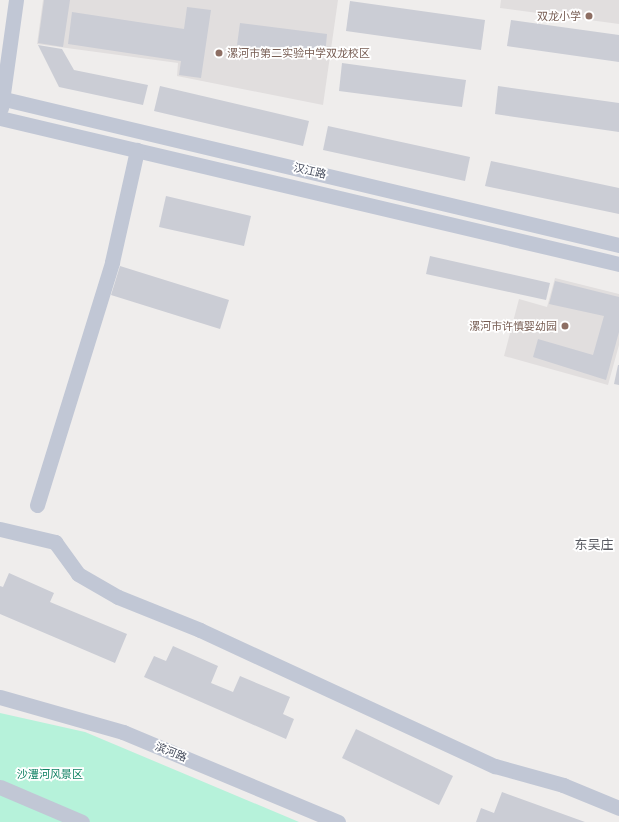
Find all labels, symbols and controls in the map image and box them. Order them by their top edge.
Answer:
place label: 双龙小学 [537,9,581,23]
marker: 双龙小学 [584,11,594,21]
place label: 漯河市第二实验中学双龙校区 [227,46,370,60]
marker: 漯河市第二实验中学双龙校区 [214,48,224,58]
street label: 汉江路 [292,161,328,181]
place label: 漯河市许慎婴幼园 [469,319,557,333]
marker: 漯河市许慎婴幼园 [560,321,570,331]
district label: 东吴庄 [575,537,613,553]
street label: 滨河路 [153,740,189,764]
park label: 沙澧河风景区 [17,767,83,781]

